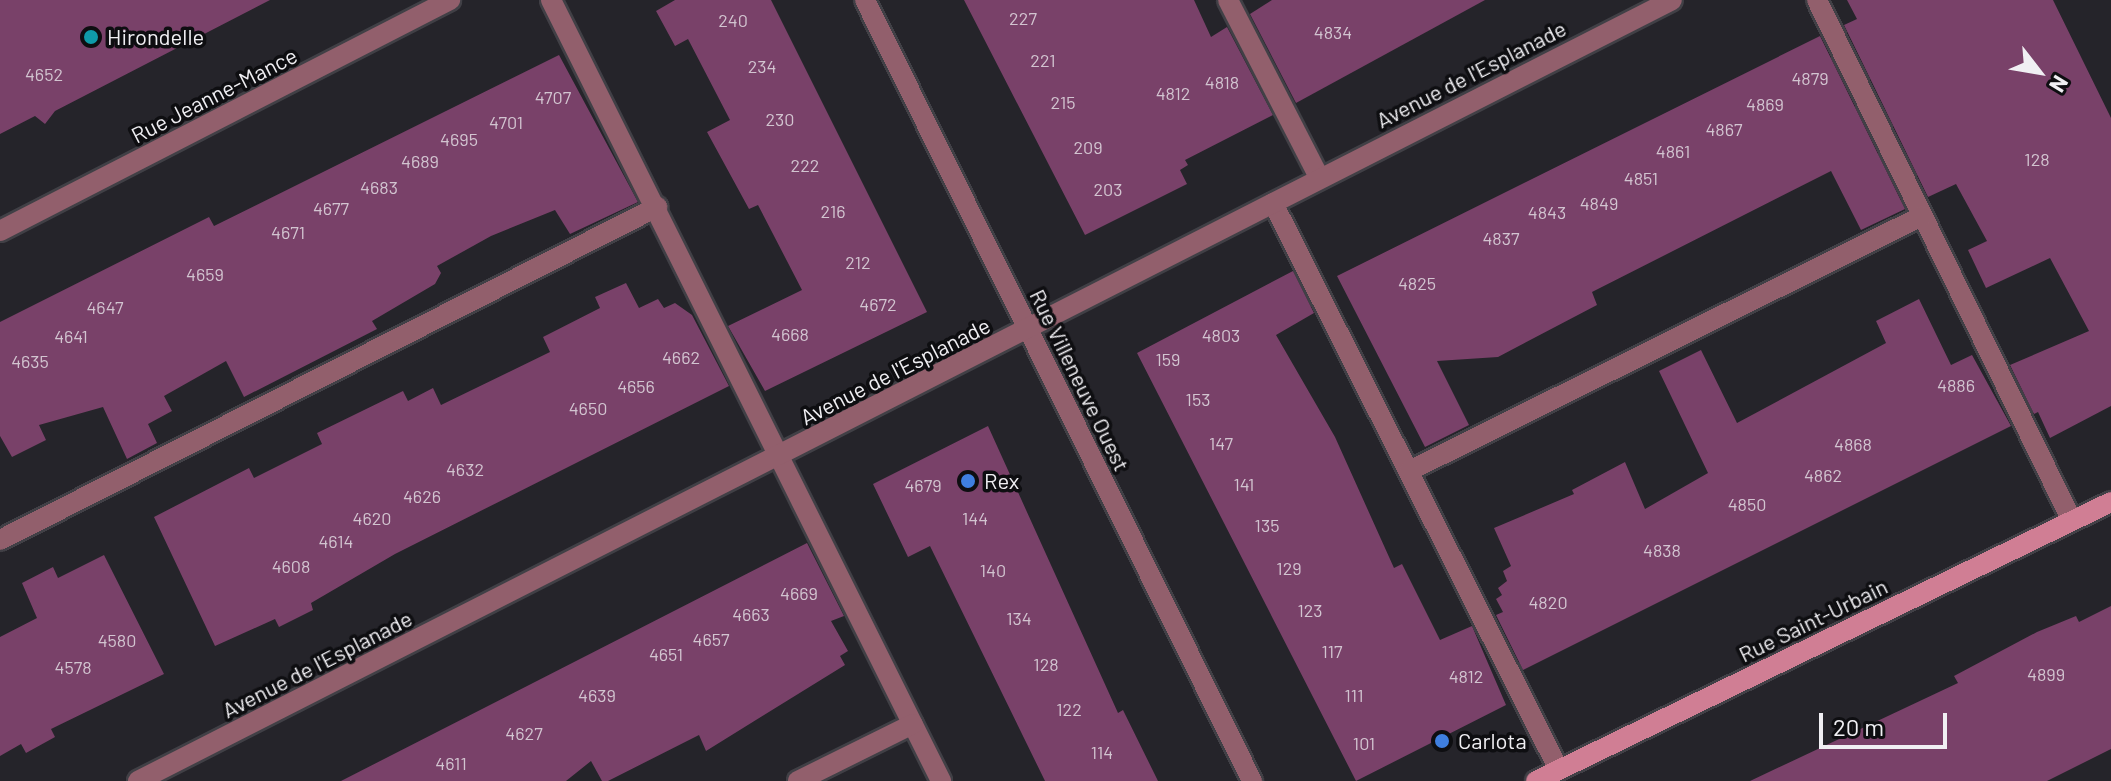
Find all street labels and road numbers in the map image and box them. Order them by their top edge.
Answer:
street label: Avenue de l'Esplanade [1372,15,1570,133]
street label: Rue Jeanne-Mance [127,42,301,148]
street label: Rue Villeneuve Ouest [1025,285,1135,475]
street label: Avenue de l'Esplanade [796,312,994,430]
street label: Rue Saint-Urbain [1734,573,1892,667]
street label: Avenue de l'Esplanade [218,605,416,723]

